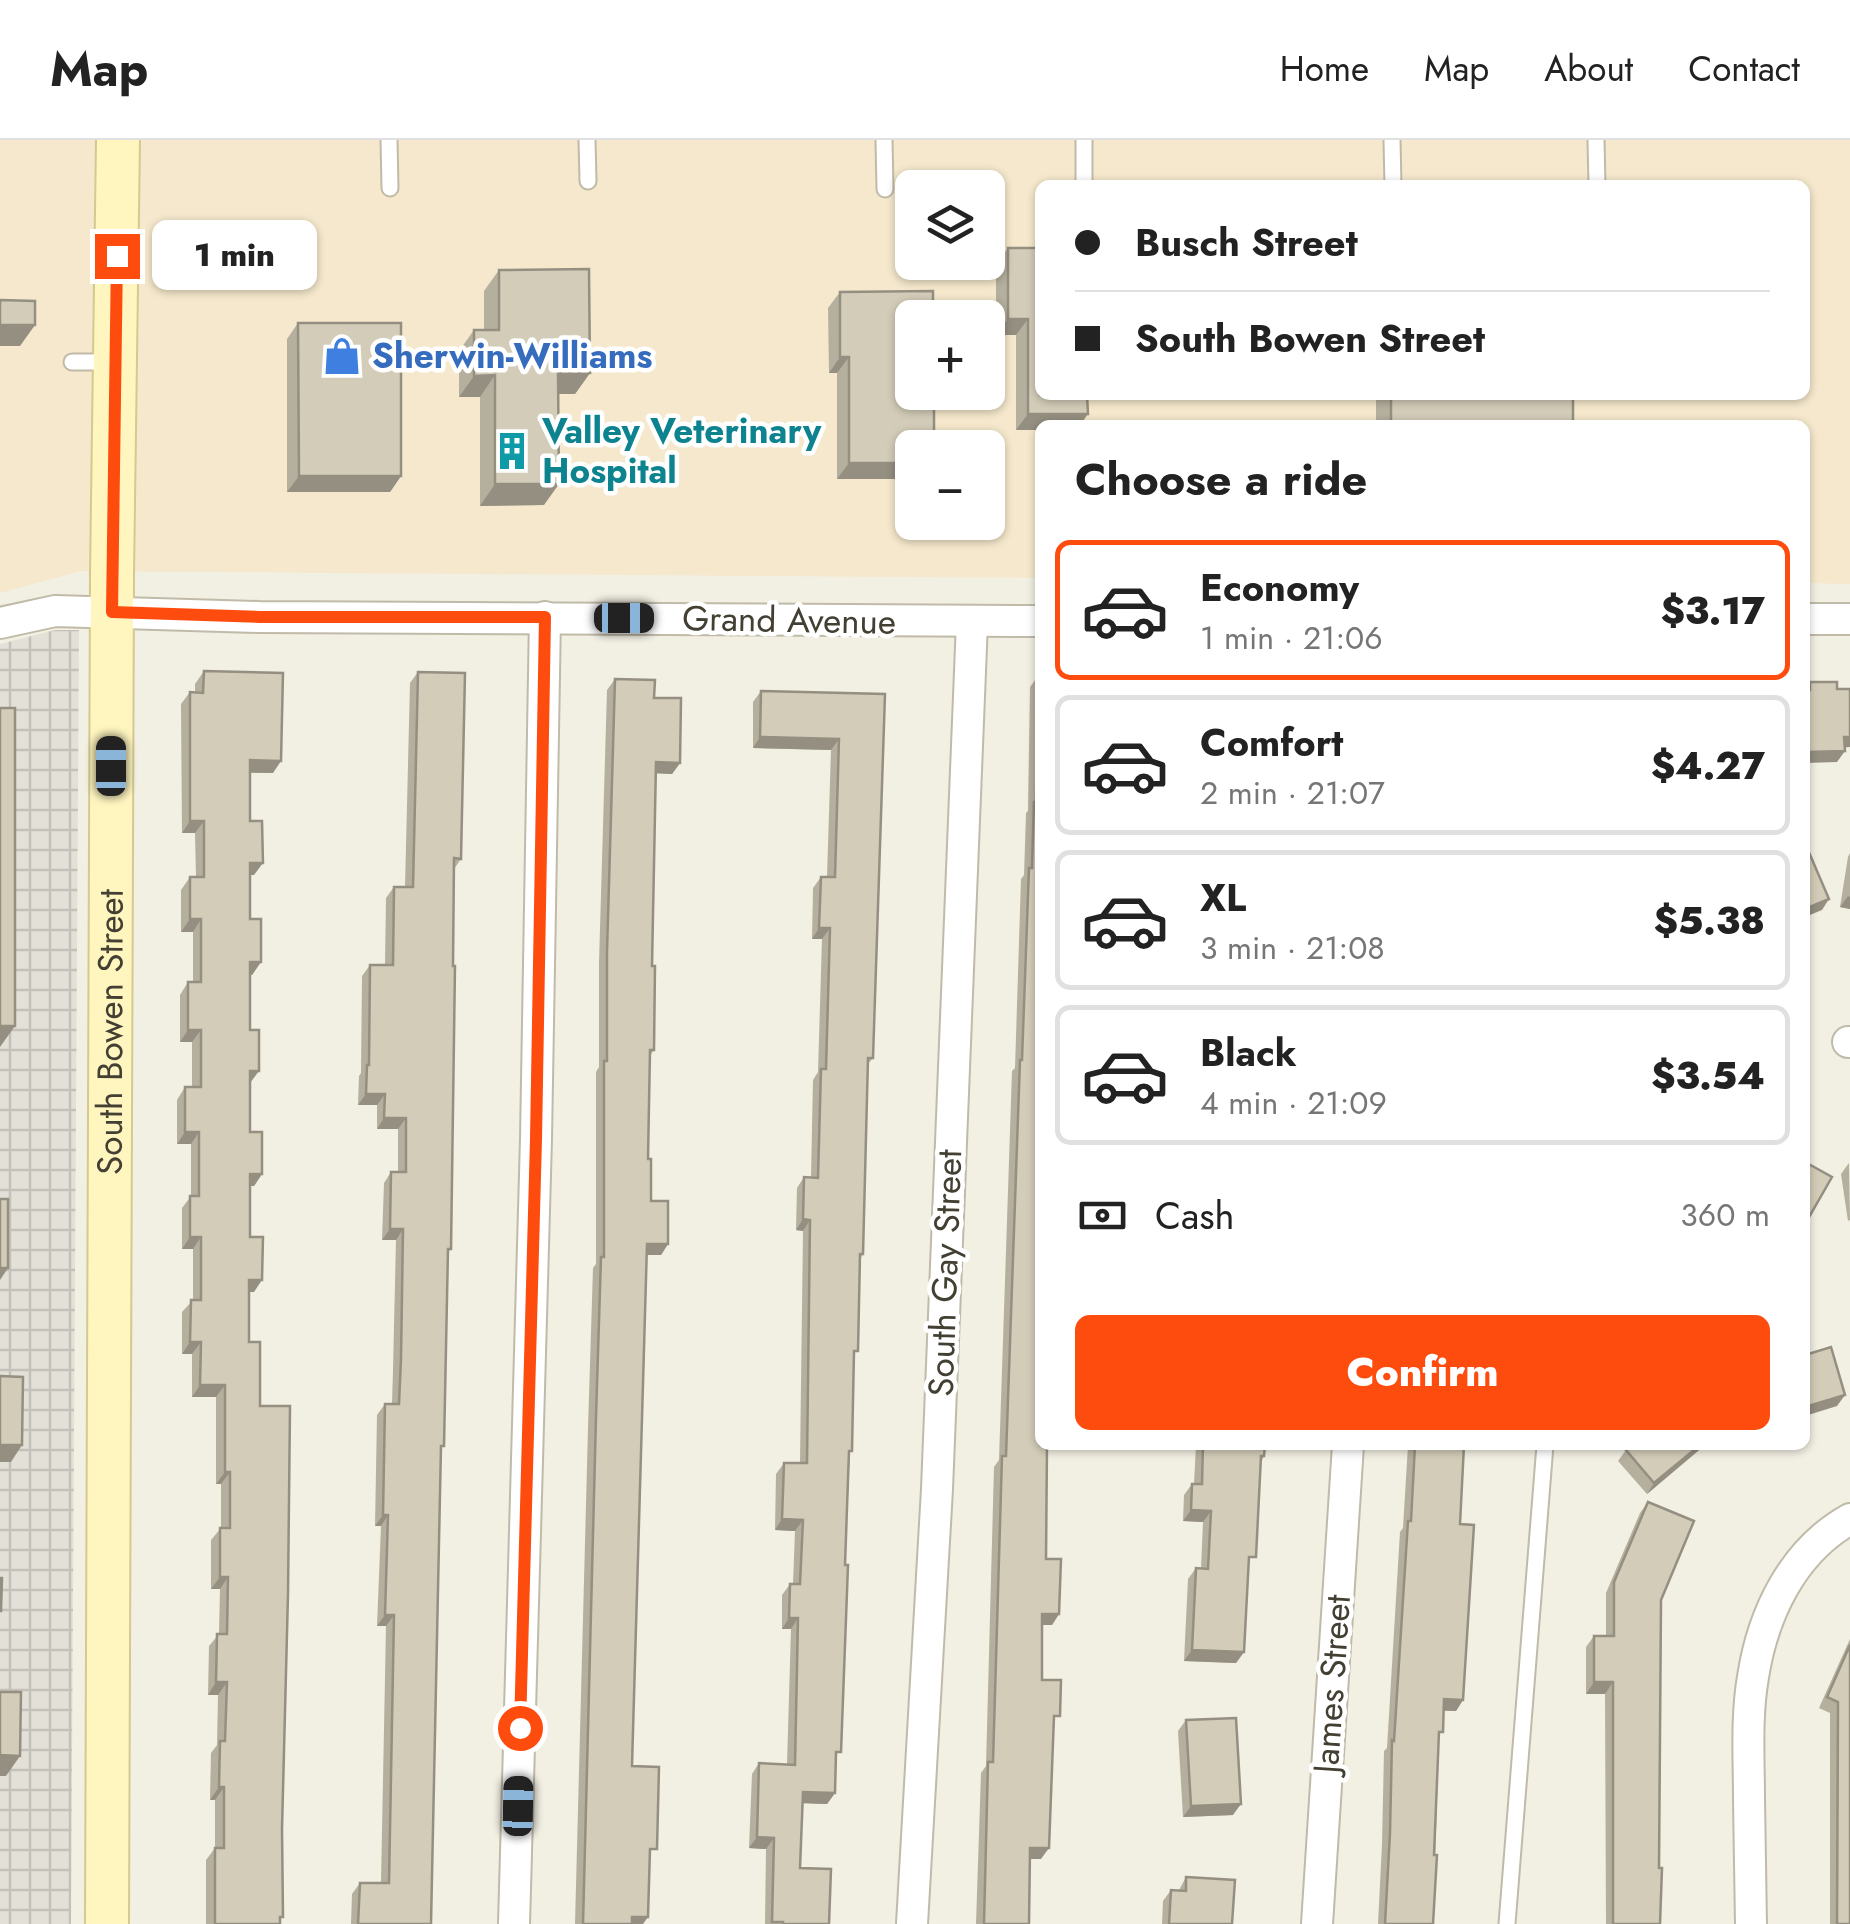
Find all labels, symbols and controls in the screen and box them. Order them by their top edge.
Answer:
text: Map [50,35,148,104]
text: Home [1280,44,1369,94]
text: Map [1424,44,1489,94]
text: About [1544,44,1633,94]
text: Contact [1688,44,1800,94]
map controls [895,170,1005,540]
button: layers [895,170,1005,280]
text: Busch Street [1135,215,1358,270]
callout: 1 min [152,221,317,291]
text: 1 min [194,232,275,278]
route end [95,234,140,279]
button: + [895,300,1005,410]
text: South Bowen Street [1135,311,1485,366]
place label: Sherwin-Williams [372,331,653,381]
shop icon: Sherwin-Williams [321,335,363,377]
place label: Valley Veterinary Hospital [541,406,822,496]
building icon: Valley Veterinary Hospital [491,430,533,472]
button: − [895,430,1005,540]
text: Choose a ride [1075,447,1367,512]
text: Economy [1200,560,1359,615]
icon: car [1080,565,1170,655]
text: $3.17 [1661,583,1765,638]
street label: Grand Avenue [682,593,896,647]
car [594,603,654,633]
text: 1 min · 21:06 [1200,615,1383,661]
text: Comfort [1200,715,1343,770]
icon: car [1080,720,1170,810]
car [96,736,126,796]
text: $4.27 [1651,738,1765,793]
text: 2 min · 21:07 [1200,770,1385,816]
text: XL [1200,870,1246,925]
icon: car [1080,875,1170,965]
street label: South Bowen Street [85,888,136,1175]
text: $5.38 [1654,893,1765,948]
text: 3 min · 21:08 [1200,925,1385,971]
text: Black [1200,1025,1297,1080]
icon: car [1080,1030,1170,1120]
text: $3.54 [1651,1048,1765,1103]
text: 4 min · 21:09 [1200,1080,1387,1126]
street label: South Gay Street [916,1148,974,1397]
icon: cash [1075,1188,1130,1243]
text: Cash [1155,1188,1235,1243]
text: 360 m [1680,1192,1770,1238]
button: Confirm [1075,1315,1770,1430]
street label: James Street [1301,1593,1363,1779]
route start [498,1706,543,1751]
car [502,1776,534,1836]

